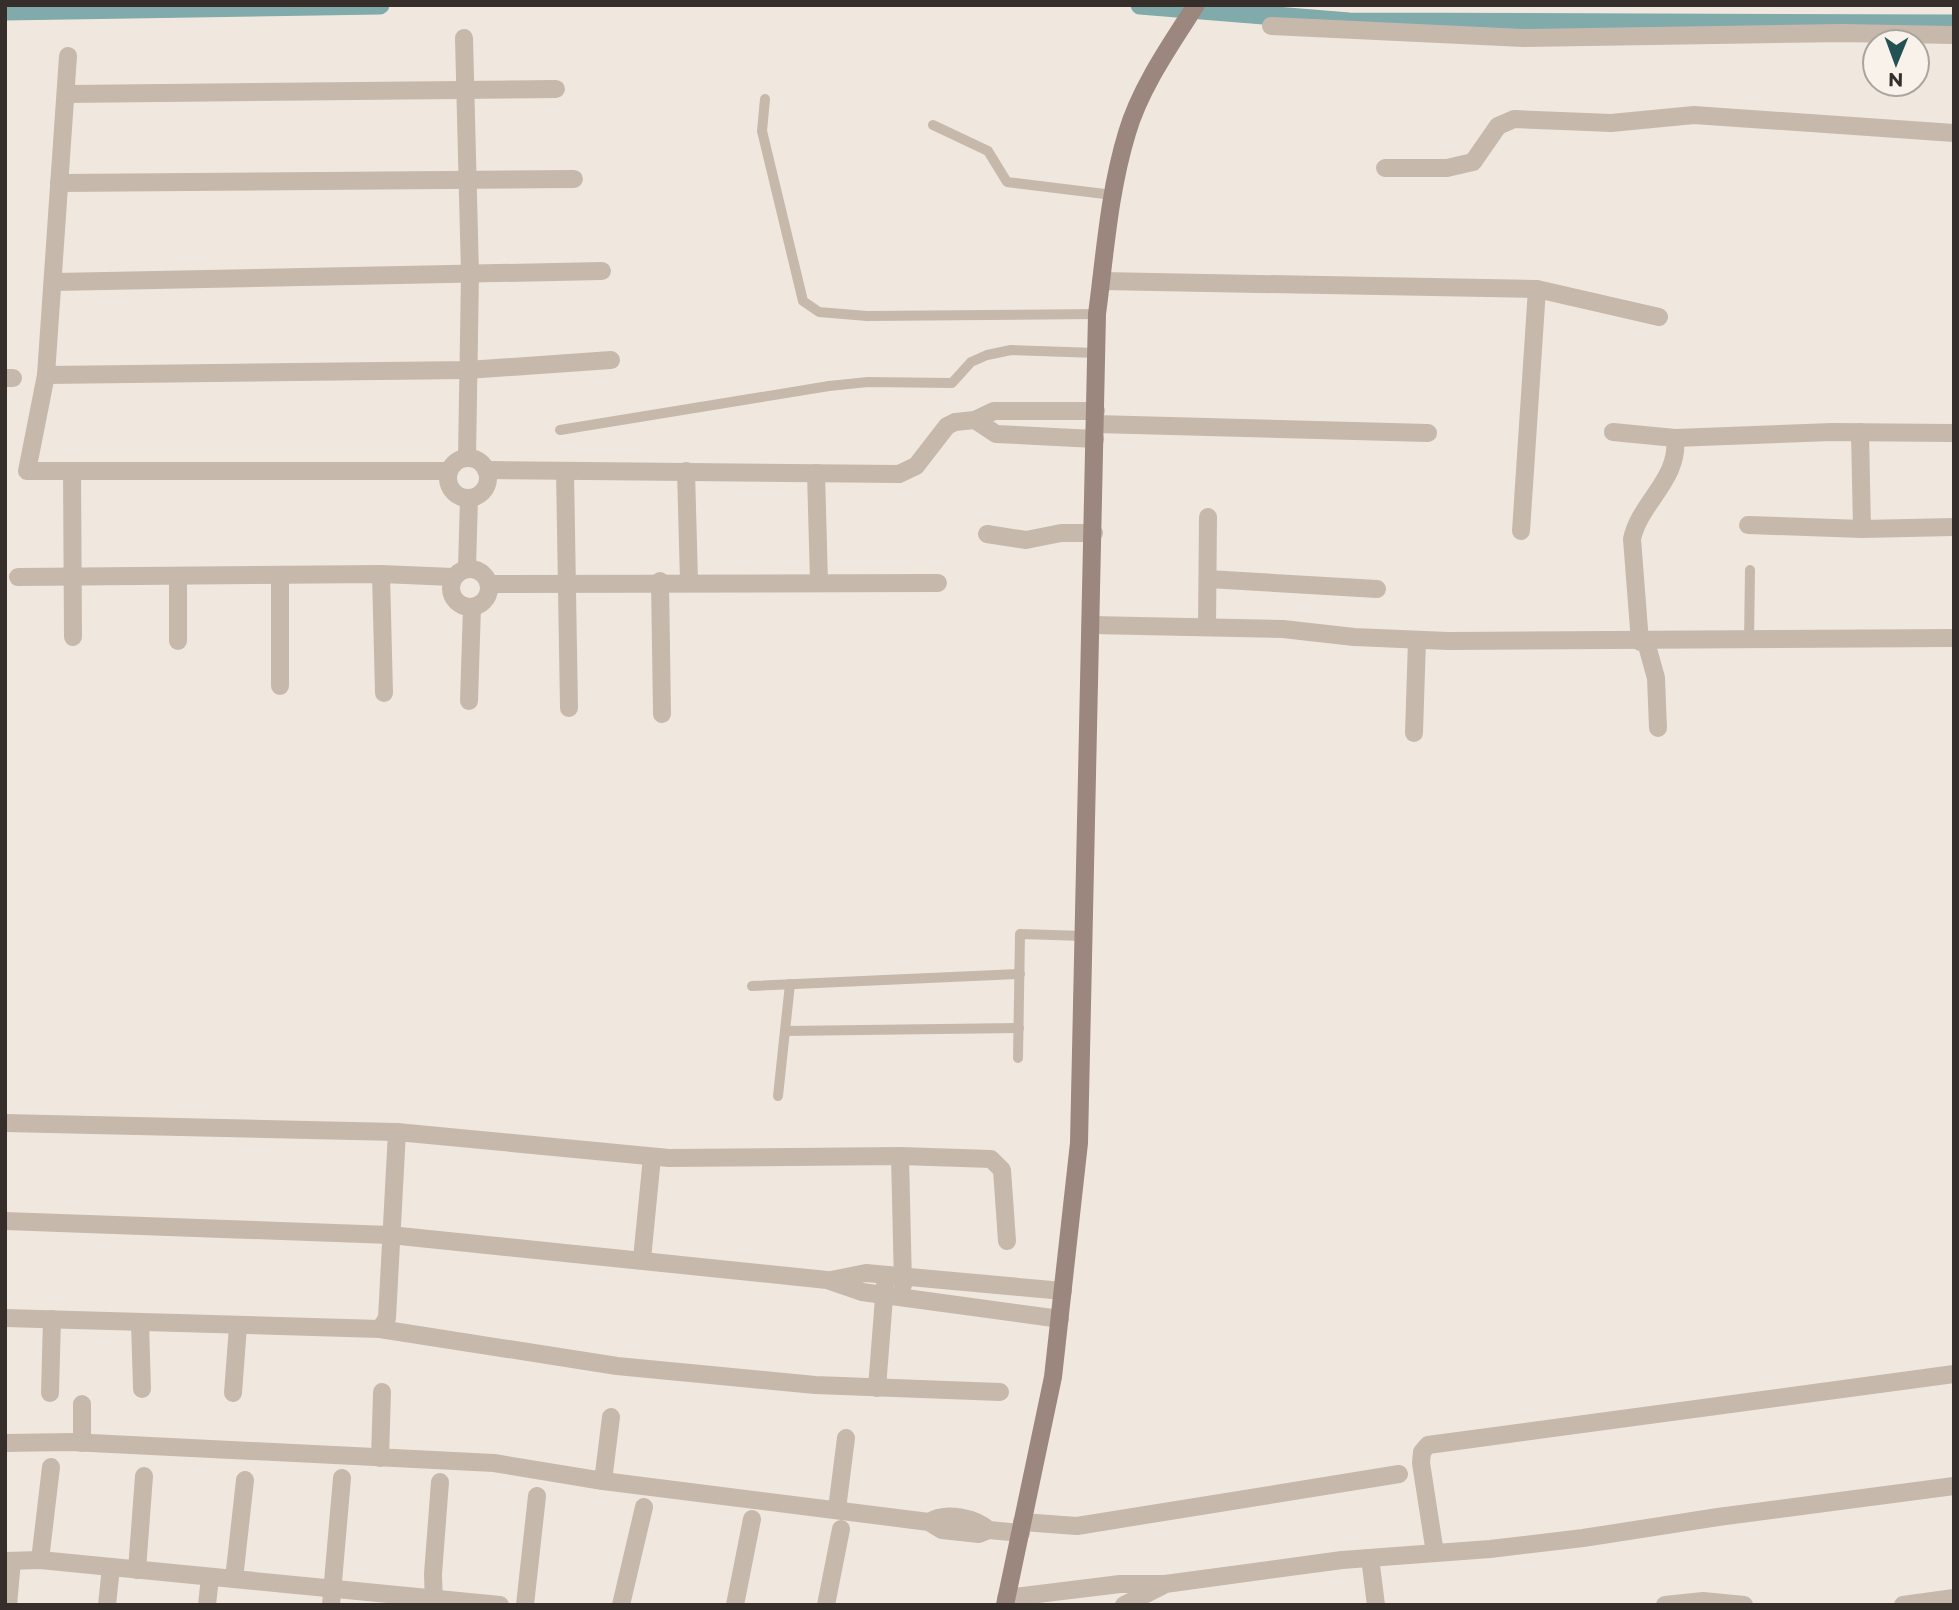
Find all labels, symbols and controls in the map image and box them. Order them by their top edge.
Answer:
north arrow [1861,28,1931,98]
text: N [1888,68,1904,91]

